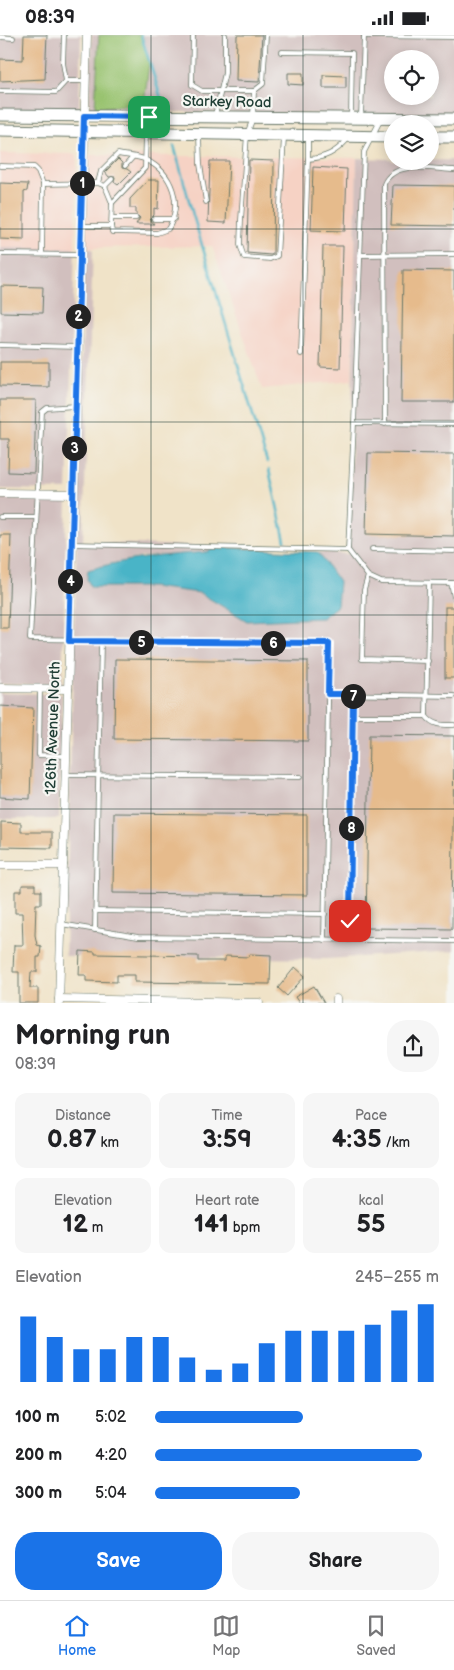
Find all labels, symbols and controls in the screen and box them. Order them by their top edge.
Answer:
text: 08:39 [25,6,75,29]
map controls [384,50,439,170]
button: locate [384,50,439,105]
street label: Starkey Road [182,92,272,112]
pin [128,96,170,138]
icon: arrive [135,103,163,131]
button: layers [384,115,439,170]
pin: 1 [70,171,94,195]
text: 1 [80,175,85,192]
pin: 2 [66,303,90,329]
text: 2 [74,308,83,325]
pin: 3 [62,435,86,461]
text: 3 [70,440,79,457]
pin: 4 [58,569,82,593]
text: 4 [66,573,75,590]
pin: 5 [128,629,154,655]
pin: 6 [260,631,286,655]
text: 5 [137,634,146,651]
text: 6 [269,635,278,652]
street label: 126th Avenue North [41,661,65,795]
pin: 7 [340,683,366,709]
text: 7 [350,688,357,705]
pin: 8 [338,815,364,841]
text: 8 [347,820,356,837]
pin [329,900,371,942]
icon: check [336,907,364,935]
text: Morning run [15,1019,170,1052]
button: share [387,1020,439,1072]
text: 08:39 [15,1055,56,1074]
text: Distance [55,1107,111,1124]
text: Time [211,1107,243,1124]
text: Pace [355,1107,387,1124]
text: 0.87 [47,1124,97,1155]
text: 3:59 [202,1124,252,1155]
text: 4:35 [332,1124,382,1155]
text: km [97,1134,119,1151]
text: /km [382,1134,410,1151]
text: Elevation [54,1192,112,1209]
text: Heart rate [195,1192,259,1209]
text: kcal [358,1192,384,1209]
text: 12 [63,1209,88,1240]
text: 141 [194,1209,229,1240]
text: 55 [357,1209,385,1240]
text: m [88,1219,103,1236]
text: bpm [229,1219,260,1236]
text: Elevation [15,1268,82,1287]
text: 245–255 m [355,1268,439,1287]
text: 100 m [15,1408,60,1427]
text: 5:02 [95,1408,126,1427]
text: 200 m [15,1446,62,1465]
text: 4:20 [95,1446,127,1465]
text: 300 m [15,1484,62,1503]
text: 5:04 [95,1484,127,1503]
button: Save [15,1532,222,1590]
button: Share [232,1532,439,1590]
tab: Home [58,1612,96,1659]
tab: Map [212,1612,240,1659]
tab: Saved [357,1612,396,1659]

